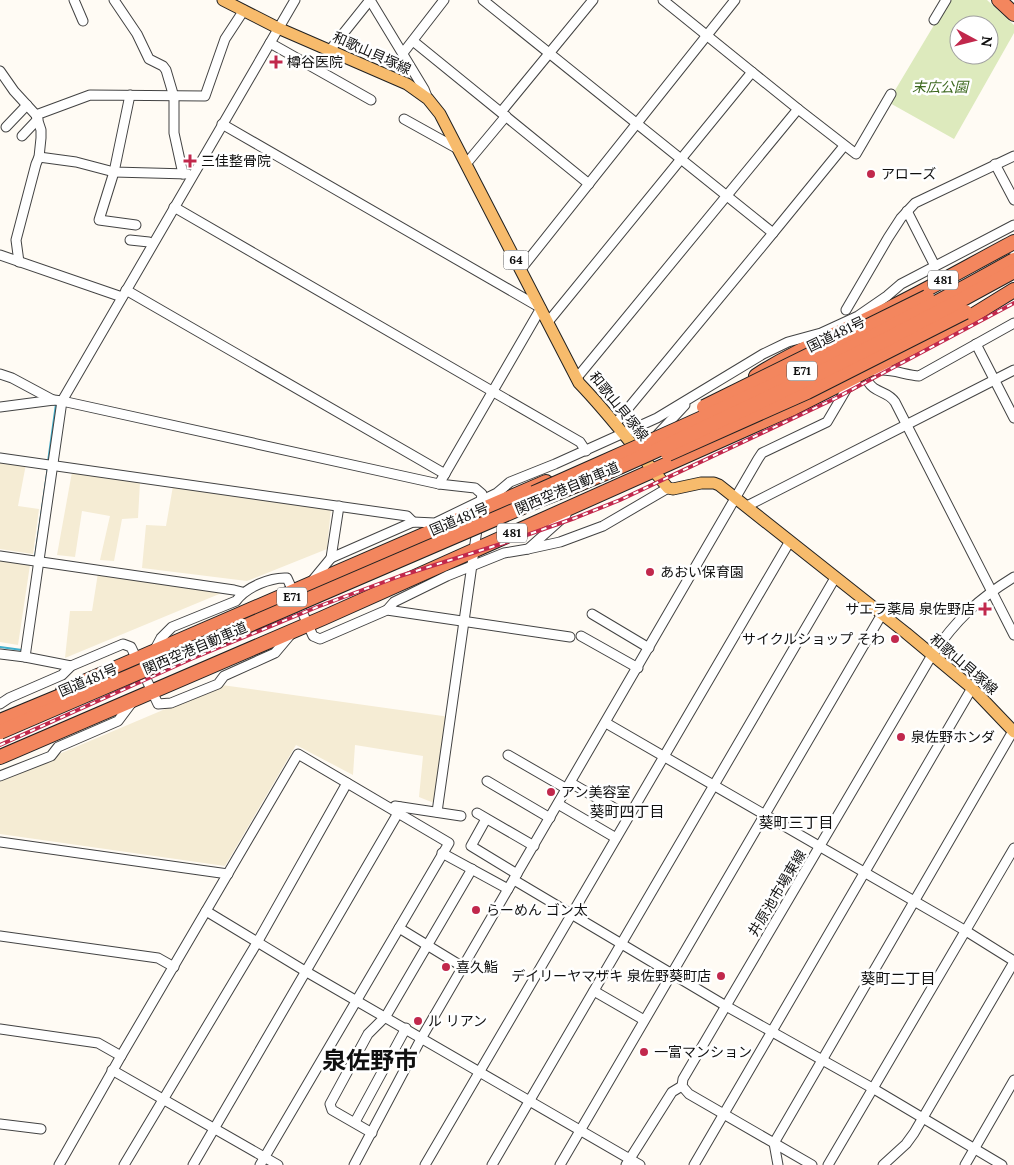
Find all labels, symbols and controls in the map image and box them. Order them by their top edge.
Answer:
north arrow [949,15,999,65]
street label: 和歌山貝塚線 [330,28,414,78]
text: N [977,35,996,48]
place label: 樽谷医院 [287,53,343,71]
marker: 樽谷医院 [269,55,283,69]
park label: 末広公園 [912,78,970,96]
place label: 三佳整骨院 [201,152,271,170]
marker: 三佳整骨院 [183,154,197,168]
place label: アローズ [881,165,936,183]
marker: アローズ [865,168,877,180]
road number: 64 [504,250,528,270]
road number: 481 [928,270,958,290]
street label: 国道481号 [804,312,868,356]
road number: E71 [787,362,817,381]
street label: 和歌山貝塚線 [586,368,652,444]
street label: 関西空港自動車道 [512,458,622,518]
street label: 国道481号 [427,498,491,540]
road number: 481 [497,524,527,542]
place label: あおい保育園 [660,563,744,581]
marker: あおい保育園 [644,566,656,578]
road number: E71 [277,588,307,606]
place label: サエラ薬局 泉佐野店 [845,600,975,618]
marker: サエラ薬局 泉佐野店 [979,603,991,615]
street label: 関西空港自動車道 [140,618,250,678]
place label: サイクルショップ そわ [742,630,885,648]
street label: 和歌山貝塚線 [926,630,1002,698]
marker: サイクルショップ そわ [889,633,901,645]
street label: 国道481号 [56,659,120,701]
place label: 泉佐野ホンダ [911,728,995,746]
marker: 泉佐野ホンダ [895,731,907,743]
place label: アン美容室 [561,783,630,801]
marker: アン美容室 [545,786,557,798]
district label: 葵町四丁目 [589,802,665,821]
district label: 葵町三丁目 [758,813,834,832]
street label: 井原池市場東線 [744,846,810,940]
place label: らーめん ゴン太 [486,901,588,919]
marker: らーめん ゴン太 [470,904,482,916]
place label: 喜久鮨 [456,958,498,976]
marker: 喜久鮨 [440,961,452,973]
place label: デイリーヤマザキ 泉佐野葵町店 [511,967,711,985]
district label: 葵町二丁目 [860,969,936,988]
marker: デイリーヤマザキ 泉佐野葵町店 [715,970,727,982]
place label: ル リアン [428,1012,487,1030]
marker: ル リアン [412,1015,424,1027]
place label: 一富マンション [654,1043,752,1061]
district label: 泉佐野市 [322,1045,418,1076]
marker: 一富マンション [638,1046,650,1058]

